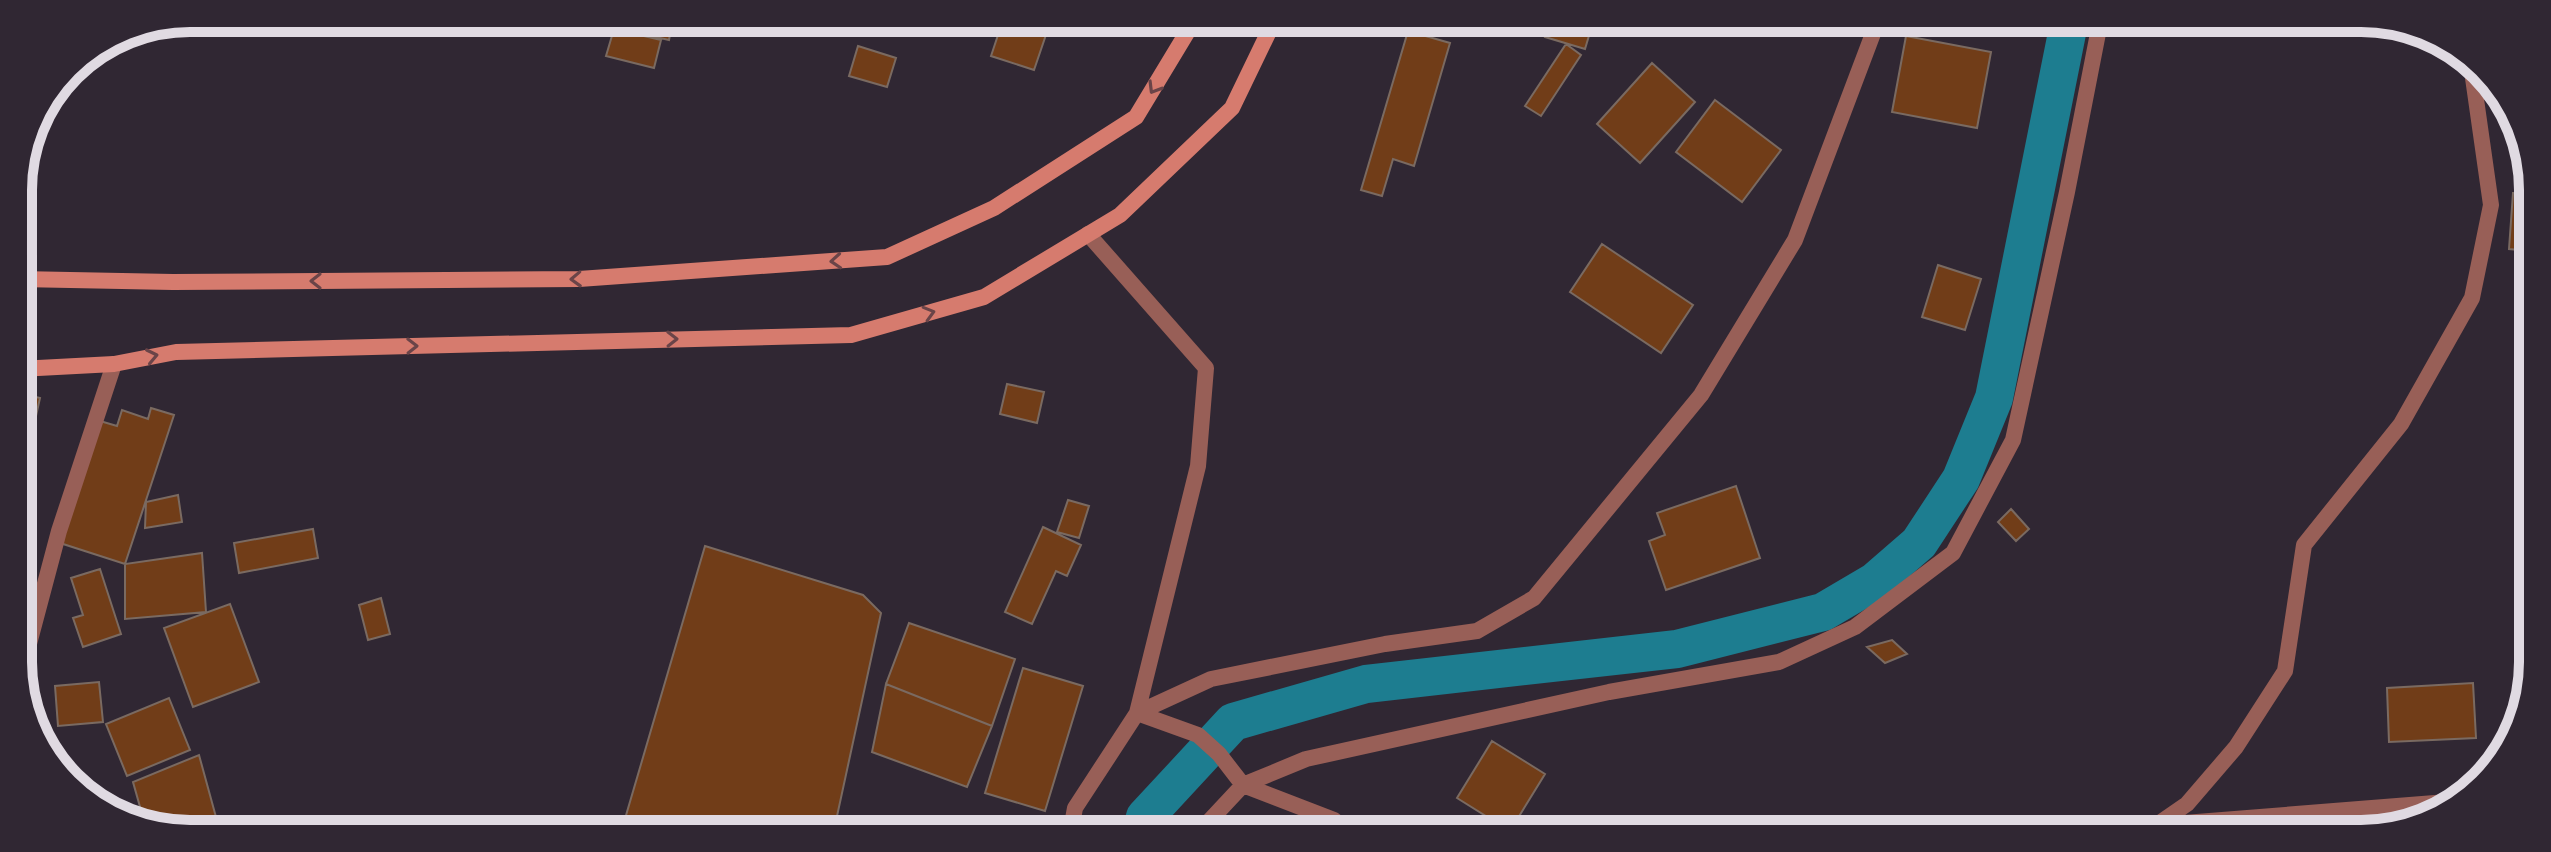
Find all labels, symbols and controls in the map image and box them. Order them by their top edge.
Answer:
one-way arrow [1148,79,1163,94]
one-way arrow [829,252,842,269]
one-way arrow [569,270,582,288]
one-way arrow [309,272,322,290]
one-way arrow [921,306,935,322]
one-way arrow [666,331,679,348]
one-way arrow [406,337,419,354]
one-way arrow [146,349,159,366]

